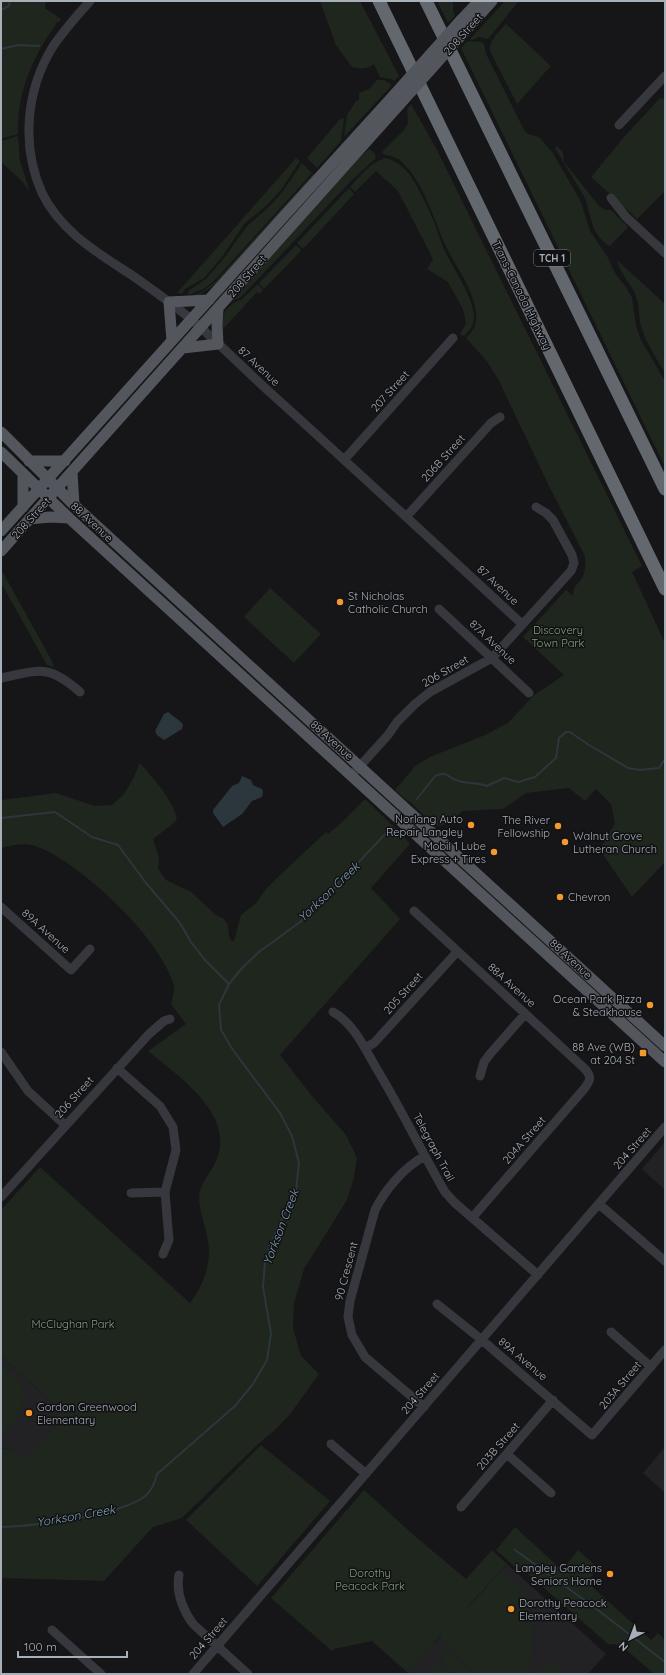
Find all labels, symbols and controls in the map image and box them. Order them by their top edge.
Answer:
street label: 208 Street [441,10,486,58]
street label: Trans-Canada Highway [489,238,555,352]
road number: TCH 1 [534,250,570,266]
street label: 208 Street [225,252,269,300]
street label: 87 Avenue [235,343,283,389]
street label: 207 Street [368,367,412,415]
street label: 206B Street [418,431,468,485]
street label: 208 Street [9,494,54,542]
street label: 88 Avenue [68,499,116,545]
street label: 87 Avenue [474,562,522,608]
place label: St Nicholas Catholic Church [348,589,428,616]
marker: St Nicholas Catholic Church [335,597,345,607]
street label: 87A Avenue [467,617,519,667]
park label: Discovery Town Park [532,623,585,650]
street label: 206 Street [419,652,471,690]
street label: 88 Avenue [308,717,356,763]
place label: Norlang Auto Repair Langley [386,812,463,839]
place label: The River Fellowship [497,813,551,840]
marker: Norlang Auto Repair Langley [466,820,476,830]
marker: The River Fellowship [553,821,563,831]
place label: Walnut Grove Lutheran Church [573,829,657,856]
marker: Walnut Grove Lutheran Church [560,837,570,847]
place label: Mobil 1 Lube Express + Tires [411,839,486,866]
marker: Mobil 1 Lube Express + Tires [489,847,499,857]
water label: Yorkson Creek [295,857,364,925]
place label: Chevron [568,890,610,904]
marker: Chevron [555,892,565,902]
street label: 89A Avenue [19,906,73,956]
street label: 88 Avenue [547,936,595,982]
street label: 88A Avenue [485,960,539,1010]
street label: 205 Street [380,969,426,1017]
place label: Ocean Park Pizza & Steakhouse [553,992,642,1019]
marker: Ocean Park Pizza & Steakhouse [645,1000,655,1010]
place label: 88 Ave (WB) at 204 St [572,1040,635,1067]
marker: 88 Ave (WB) at 204 St [638,1048,648,1058]
street label: 206 Street [52,1073,97,1121]
street label: Telegraph Trail [410,1110,458,1184]
street label: 204A Street [499,1113,549,1167]
street label: 204 Street [610,1124,654,1172]
water label: Yorkson Creek [259,1185,302,1267]
street label: 90 Crescent [331,1240,361,1302]
park label: McClughan Park [31,1317,115,1331]
street label: 89A Avenue [496,1334,550,1384]
street label: 203A Street [596,1358,644,1412]
street label: 204 Street [398,1369,442,1417]
place label: Gordon Greenwood Elementary [37,1400,137,1427]
marker: Gordon Greenwood Elementary [24,1408,34,1418]
street label: 203B Street [473,1419,523,1473]
water label: Yorkson Creek [35,1501,118,1530]
place label: Langley Gardens Seniors Home [516,1561,602,1588]
park label: Dorothy Peacock Park [335,1566,405,1593]
marker: Langley Gardens Seniors Home [605,1569,615,1579]
place label: Dorothy Peacock Elementary [519,1596,607,1623]
marker: Dorothy Peacock Elementary [506,1604,516,1614]
street label: 204 Street [186,1614,230,1662]
north arrow [610,1619,650,1659]
scale bar [18,1633,127,1659]
text: 100 m [24,1639,57,1654]
text: N [616,1639,631,1654]

